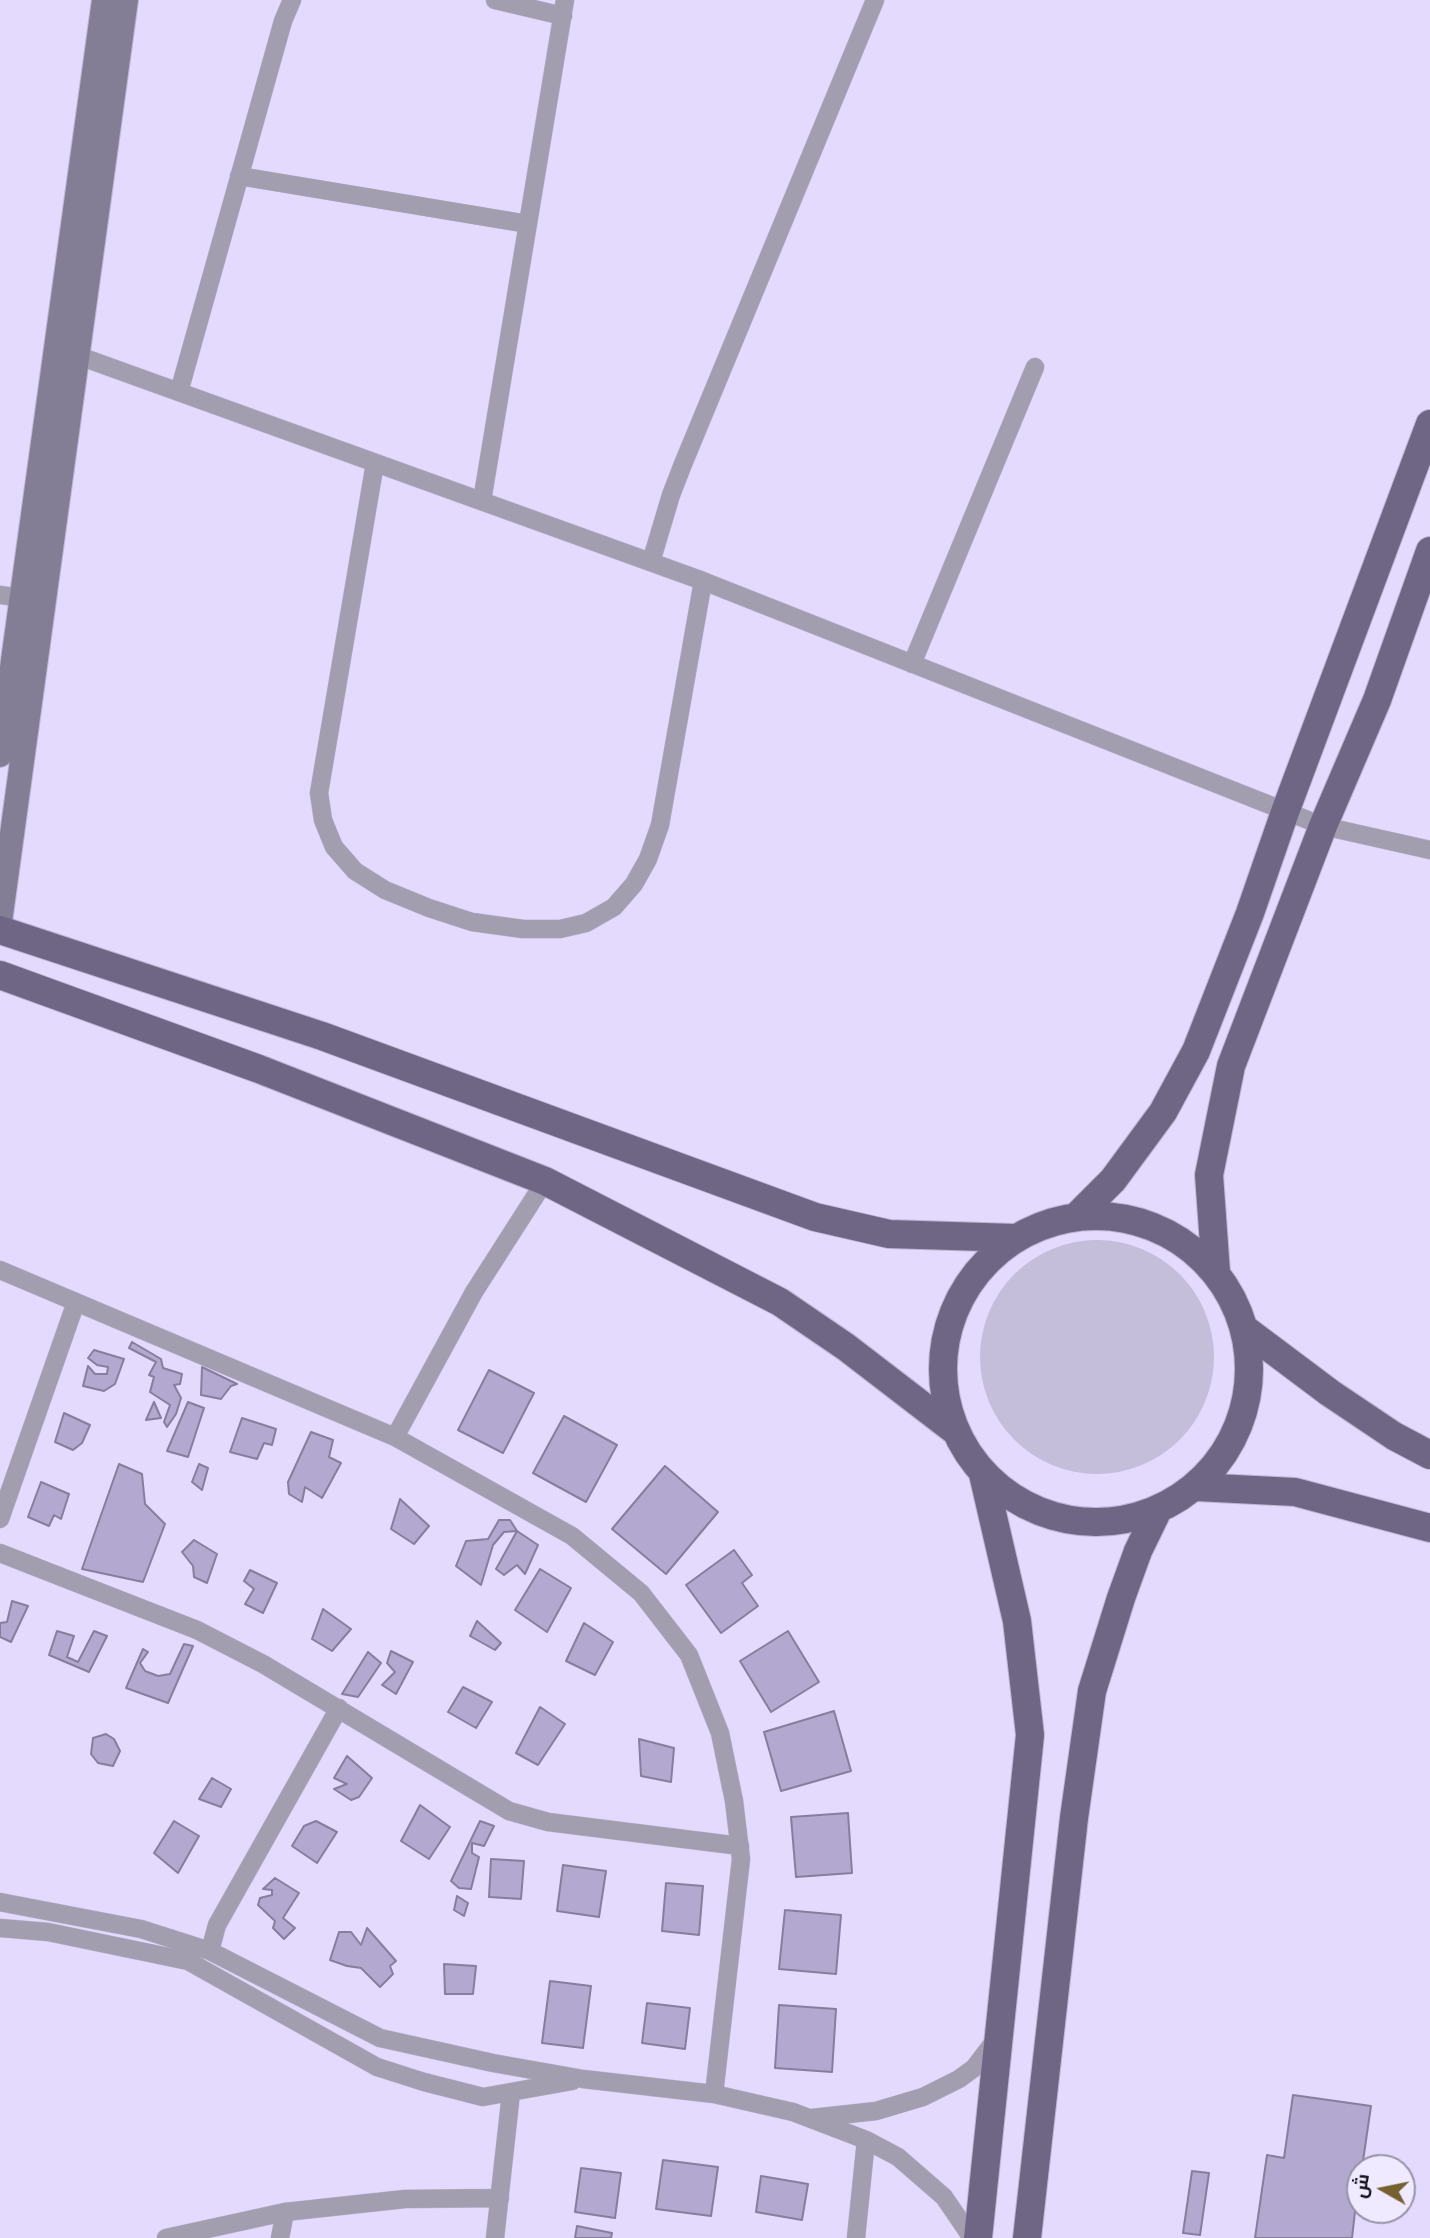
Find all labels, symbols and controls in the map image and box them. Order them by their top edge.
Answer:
north arrow [1346,2154,1416,2224]
text: ش [1348,2172,1376,2200]

